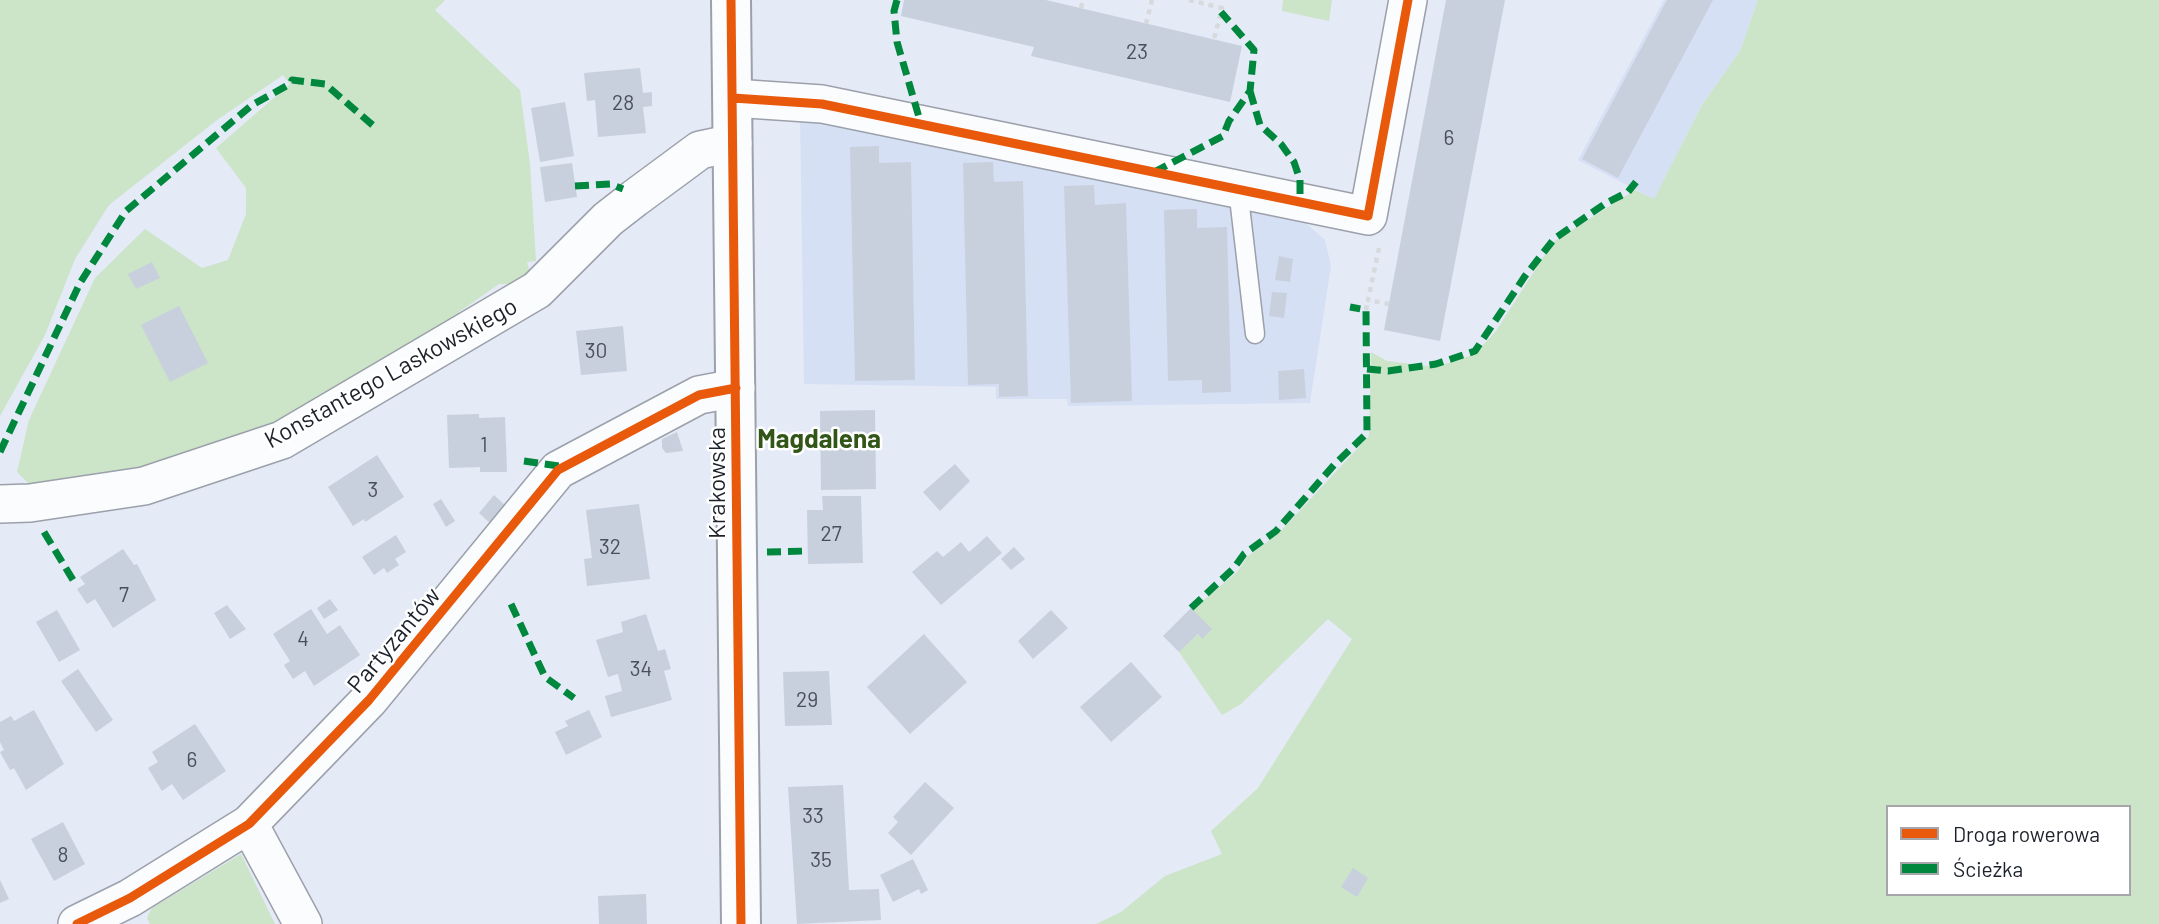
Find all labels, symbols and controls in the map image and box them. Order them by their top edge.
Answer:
house number: 23 [1126,39,1148,65]
house number: 28 [612,90,634,116]
house number: 6 [1444,125,1454,151]
street label: Konstantego Laskowskiego [260,292,522,454]
house number: 30 [585,338,607,364]
district label: Magdalena [757,423,881,455]
street label: Krakowska [703,427,731,539]
house number: 1 [480,432,488,458]
house number: 3 [368,477,378,503]
house number: 27 [820,521,842,547]
house number: 32 [599,534,621,560]
street label: Partyzantów [341,581,447,699]
house number: 7 [119,582,129,608]
house number: 4 [297,626,309,652]
house number: 34 [630,656,652,682]
house number: 29 [796,687,818,713]
house number: 6 [187,747,197,773]
house number: 33 [802,803,824,829]
legend [1886,805,2131,896]
text: Droga rowerowa [1953,821,2100,846]
house number: 8 [58,842,68,868]
house number: 35 [810,847,832,873]
text: Ścieżka [1953,856,2023,881]

